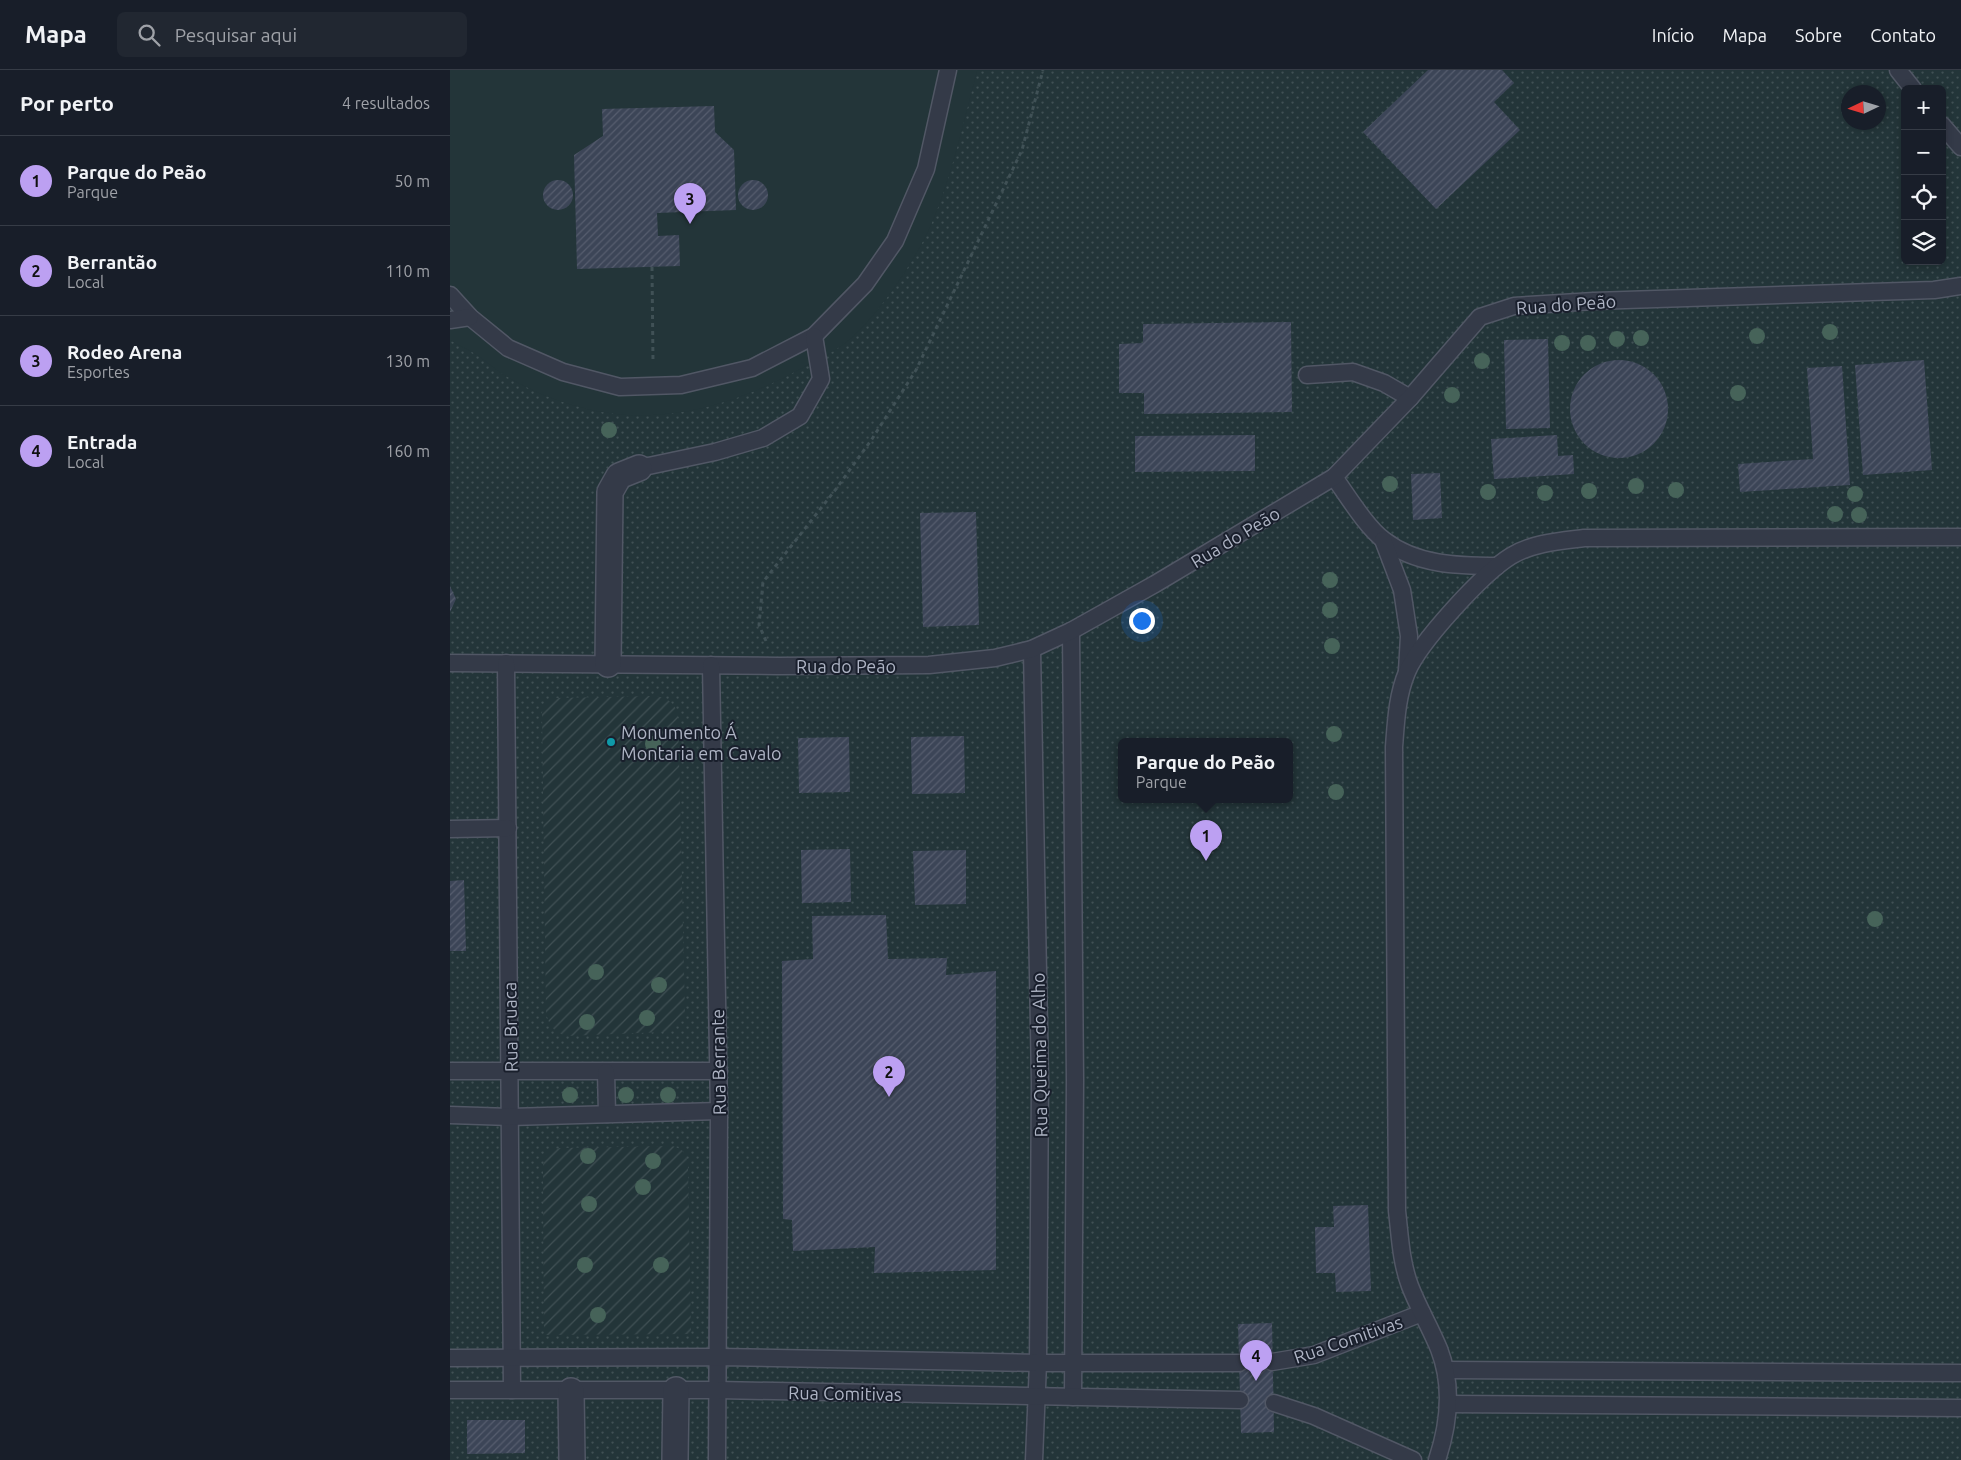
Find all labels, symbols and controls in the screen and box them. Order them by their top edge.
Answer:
search box [117,12,467,57]
text: Mapa [25,21,87,48]
icon: search [135,21,163,49]
text: Pesquisar aqui [175,24,297,46]
text: Início [1652,25,1694,45]
text: Mapa [1722,25,1767,45]
text: Sobre [1795,25,1842,45]
text: Contato [1870,25,1936,45]
north arrow [1841,85,1886,130]
map controls [1901,85,1946,265]
button: + [1901,85,1946,130]
text: Por perto [20,91,114,115]
text: 4 resultados [342,94,430,112]
button: − [1901,130,1946,175]
text: Parque do Peão [67,161,206,183]
text: 1 [31,172,41,190]
text: 50 m [394,172,430,190]
button: locate [1901,175,1946,220]
text: Parque [67,183,118,201]
pin: 3 [674,183,706,224]
button: layers [1901,220,1946,265]
text: Berrantão [67,251,157,273]
text: 2 [31,262,41,280]
text: 110 m [385,262,430,280]
text: Local [67,273,104,291]
street label: Rua do Peão [1515,291,1617,317]
text: Rodeo Arena [67,341,182,363]
text: 3 [31,352,41,370]
text: 130 m [385,352,430,370]
text: Esportes [67,363,130,381]
text: Entrada [67,431,137,453]
text: 4 [31,442,41,460]
text: 160 m [385,442,430,460]
text: Local [67,453,104,471]
street label: Rua do Peão [1187,503,1283,571]
your location [1129,608,1155,634]
street label: Rua do Peão [796,656,896,676]
place label: Monumento Á Montaria em Cavalo [621,721,781,763]
marker: Monumento Á Montaria em Cavalo [605,736,617,748]
popup [1118,738,1293,803]
text: Parque do Peão [1136,751,1275,773]
text: Parque [1136,773,1187,791]
pin: 1 [1190,820,1222,861]
street label: Rua Queima do Alho [1028,972,1051,1138]
street label: Rua Bruaca [499,982,521,1072]
street label: Rua Berrante [707,1009,729,1115]
pin: 2 [873,1056,905,1097]
street label: Rua Comitivas [1291,1311,1405,1367]
pin: 4 [1240,1340,1272,1381]
street label: Rua Comitivas [788,1382,902,1404]

